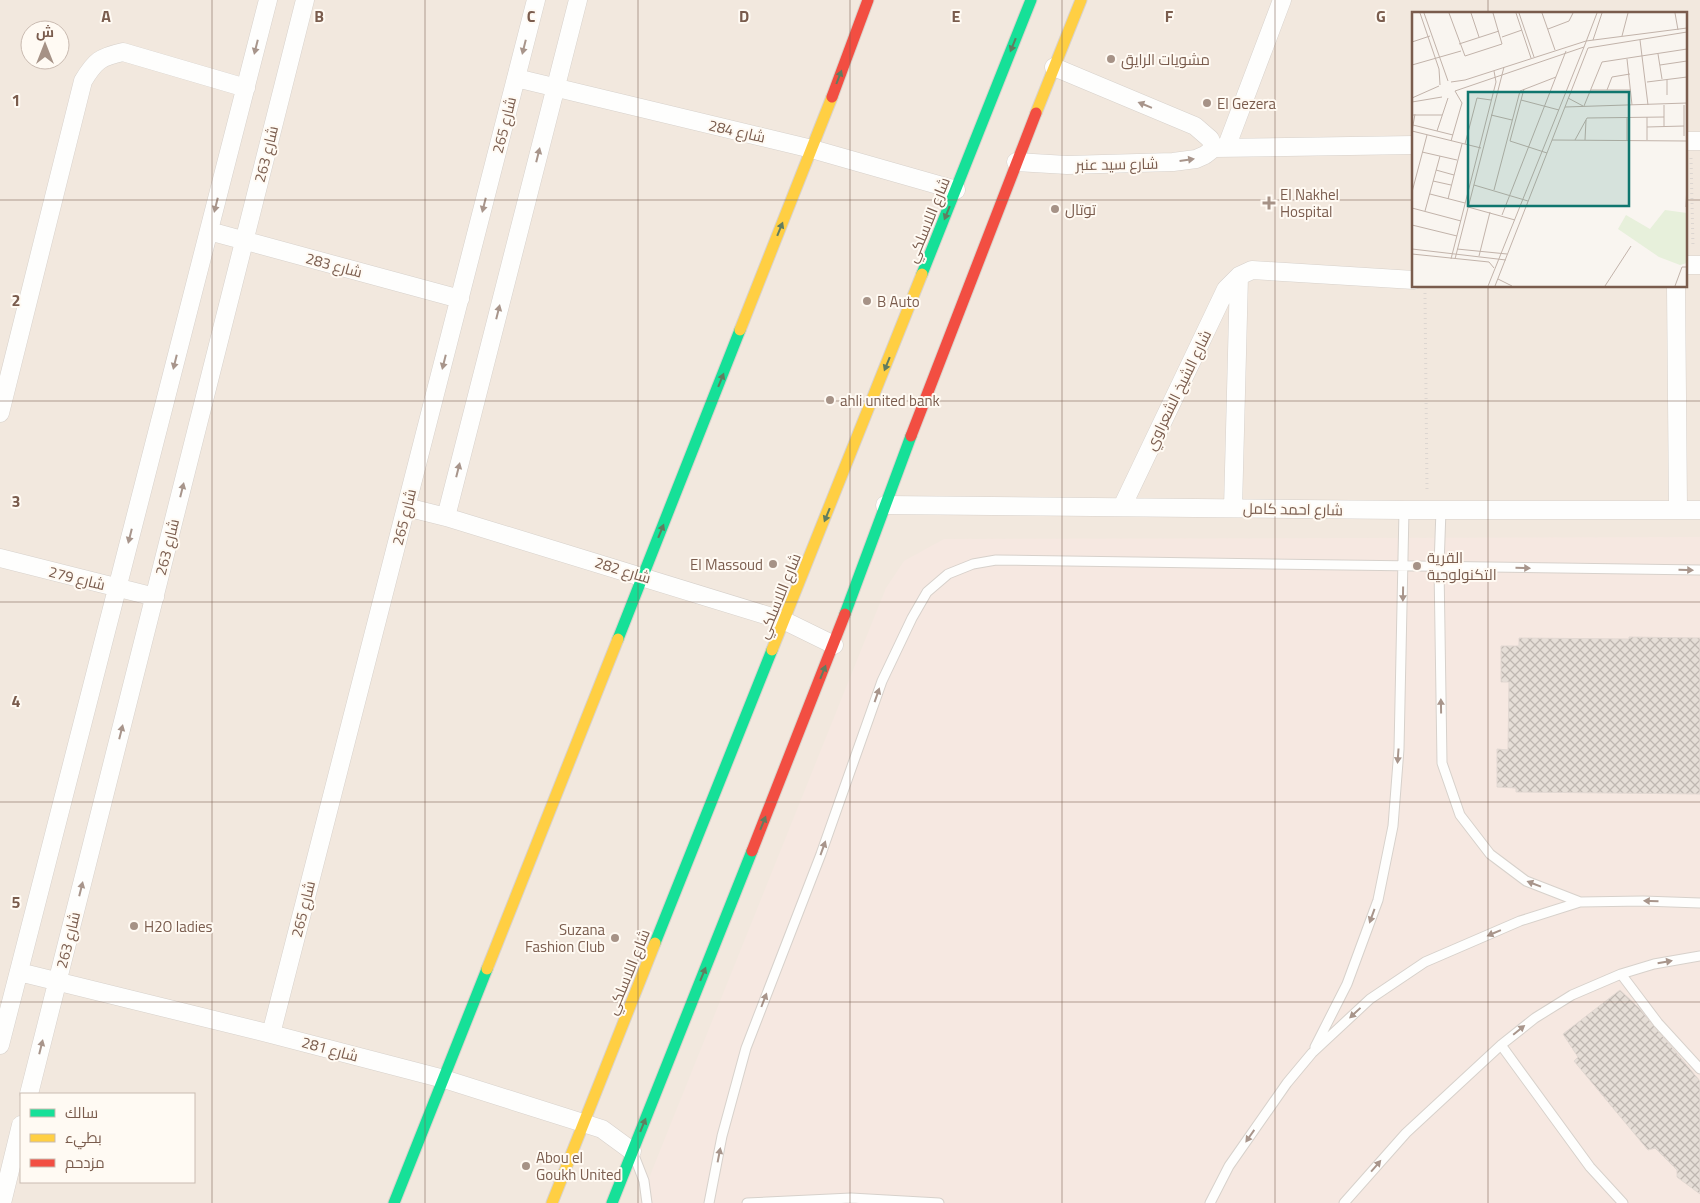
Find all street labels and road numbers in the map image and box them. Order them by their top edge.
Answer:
street label: شارع 265 [486,94,522,156]
street label: شارع 284 [706,113,768,149]
street label: شارع 263 [248,123,284,185]
street label: شارع سيد عنبر [1074,152,1159,176]
street label: شارع اللاسلكي [900,174,957,267]
street label: شارع 283 [303,246,365,284]
street label: شارع الشيخ الشعراوي [1139,326,1218,454]
street label: شارع 265 [386,486,422,548]
street label: شارع احمد كامل [1243,497,1343,521]
street label: شارع 263 [149,516,185,578]
street label: شارع اللاسلكي [751,550,808,643]
street label: شارع 282 [592,551,654,589]
street label: شارع 279 [46,560,108,596]
street label: شارع 265 [285,878,321,940]
street label: شارع 263 [50,909,86,971]
street label: شارع اللاسلكي [600,926,657,1019]
street label: شارع 281 [299,1030,361,1068]

